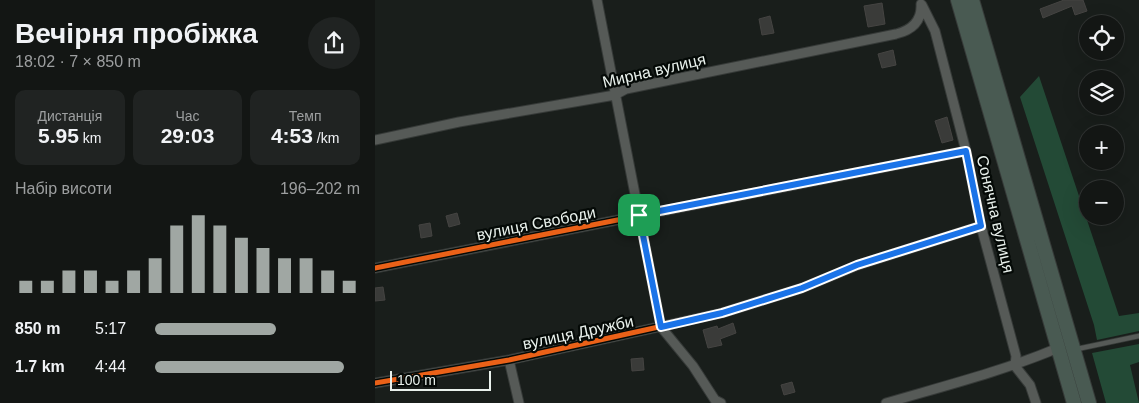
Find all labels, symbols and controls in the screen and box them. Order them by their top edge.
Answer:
map controls [1079,15,1124,225]
button: locate [1079,15,1124,60]
button: share [308,17,360,69]
text: Вечірня пробіжка [15,18,258,49]
street label: Мирна вулиця [601,50,707,91]
text: 18:02 · 7 × 850 m [15,53,141,70]
button: layers [1079,70,1124,115]
text: Дистанція [37,108,102,124]
text: Час [175,108,200,124]
text: Темп [289,108,322,124]
text: 5.95 [38,124,79,147]
text: 29:03 [161,124,214,147]
text: 4:53 [271,124,313,147]
button: + [1079,125,1124,170]
text: km [79,130,102,146]
text: /km [313,130,339,146]
street label: Сонячна вулиця [974,154,1017,275]
text: Набір висоти [15,180,112,197]
text: 196–202 m [280,180,360,197]
button: − [1079,180,1124,225]
pin [618,194,660,236]
icon: arrive [625,201,653,229]
street label: вулиця Свободи [475,204,597,243]
street label: вулиця Дружби [521,312,635,353]
text: 850 m [15,320,60,337]
text: 5:17 [95,320,126,337]
text: 1.7 km [15,358,65,375]
text: 4:44 [95,358,126,375]
scale bar [390,368,491,391]
text: 100 m [397,372,436,388]

